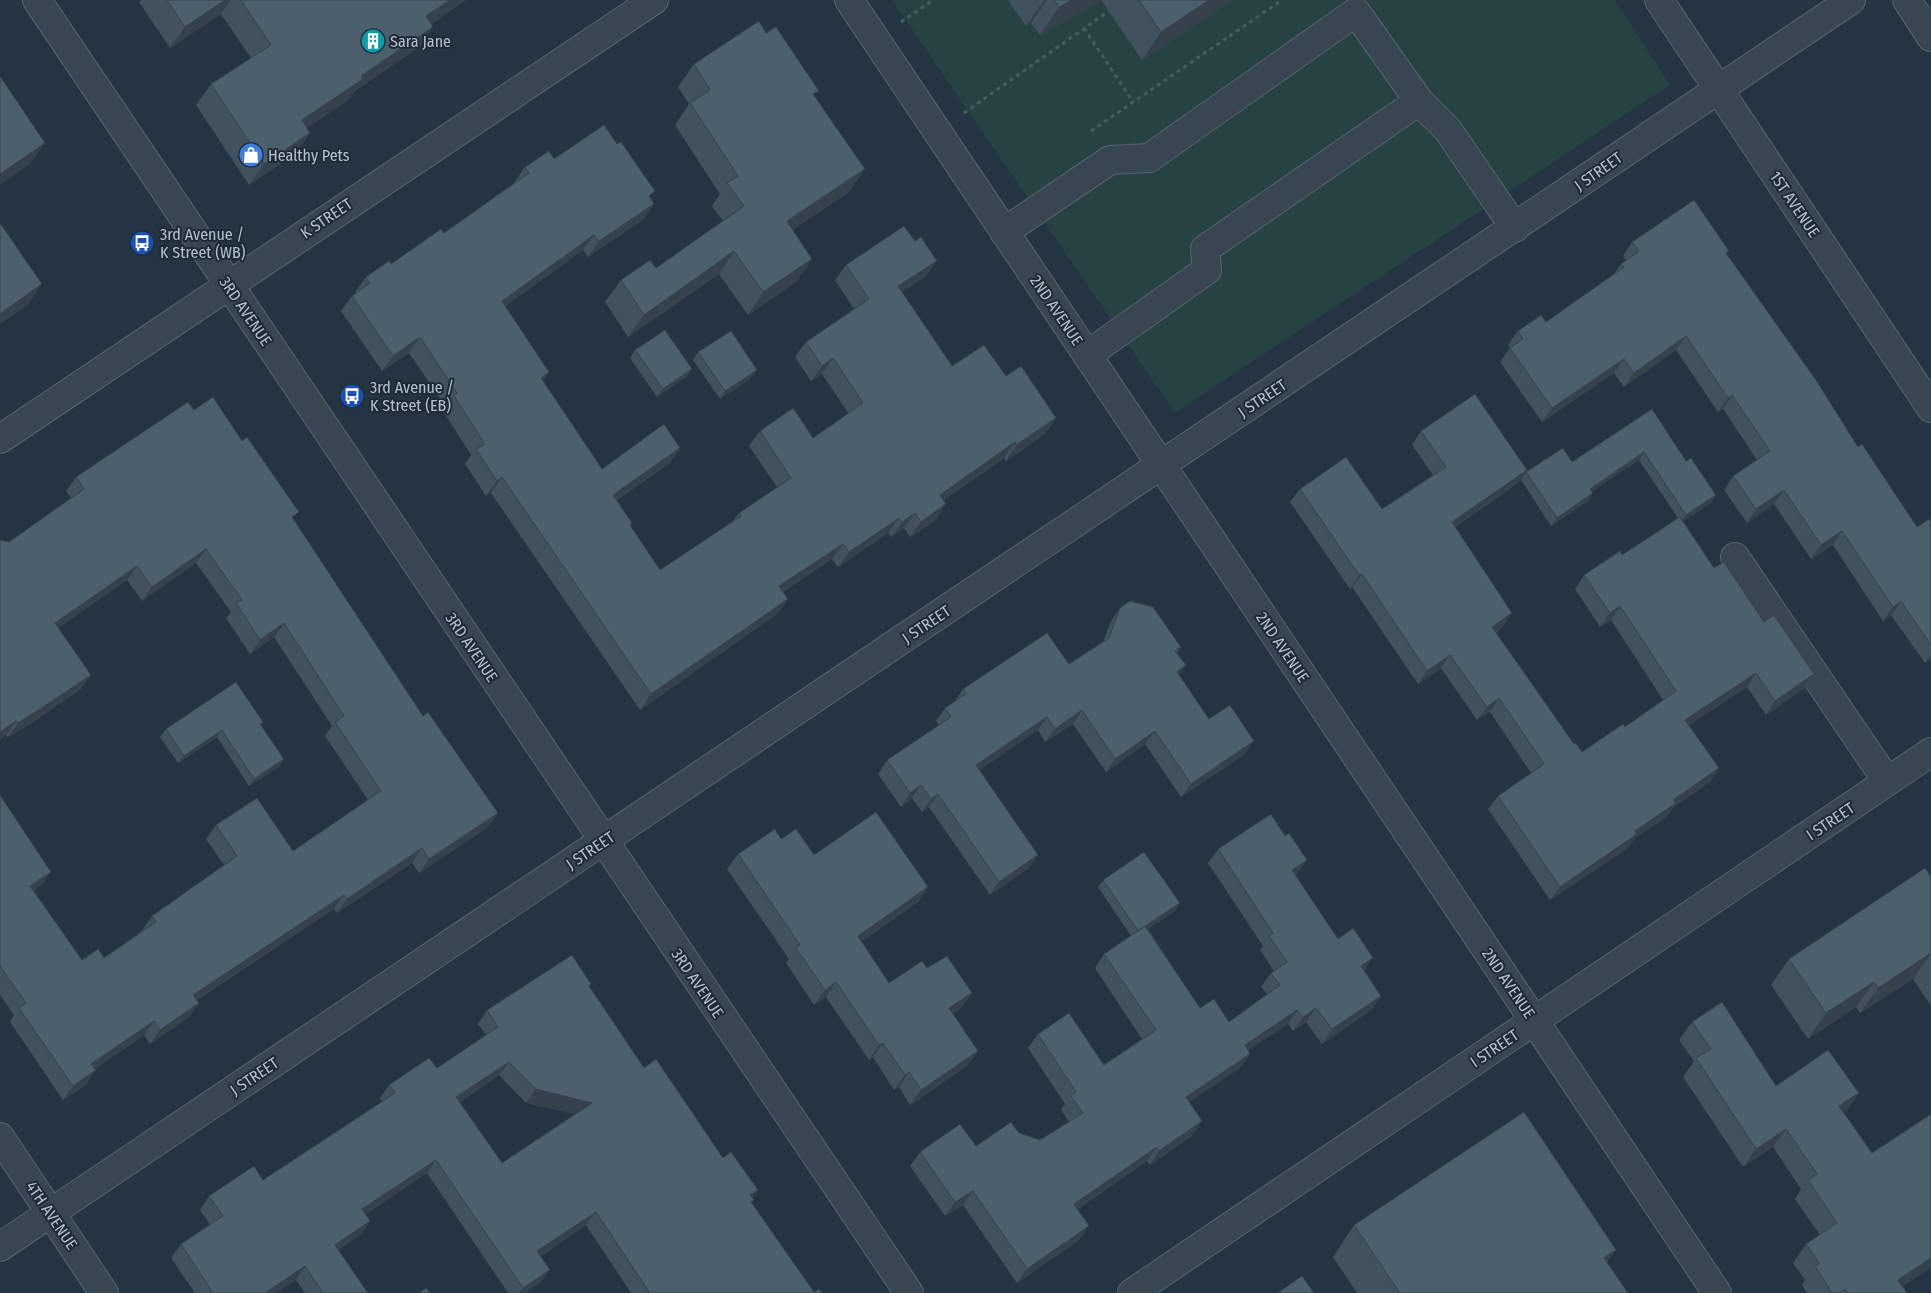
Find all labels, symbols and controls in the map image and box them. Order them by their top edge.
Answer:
building icon: Sara Jane [360,28,386,54]
place label: Sara Jane [390,32,451,51]
shop icon: Healthy Pets [238,142,264,168]
place label: Healthy Pets [268,146,350,165]
street label: J STREET [1571,148,1626,195]
street label: 1ST AVENUE [1766,168,1824,241]
street label: K STREET [297,194,356,243]
place label: 3rd Avenue / K Street (WB) [160,225,246,262]
bus stop icon: 3rd Avenue / K Street (WB) [129,230,155,256]
street label: 2ND AVENUE [1026,272,1087,349]
street label: 3RD AVENUE [215,273,276,350]
street label: J STREET [1234,375,1291,421]
place label: 3rd Avenue / K Street (EB) [370,378,454,415]
bus stop icon: 3rd Avenue / K Street (EB) [339,383,365,409]
street label: J STREET [898,601,955,647]
street label: 3RD AVENUE [441,609,502,686]
street label: 2ND AVENUE [1252,609,1313,686]
street label: I STREET [1803,798,1858,844]
street label: J STREET [562,827,619,873]
street label: 3RD AVENUE [667,945,728,1022]
street label: 2ND AVENUE [1478,945,1539,1022]
street label: I STREET [1467,1025,1522,1071]
street label: J STREET [226,1053,283,1099]
street label: 4TH AVENUE [22,1178,81,1253]

